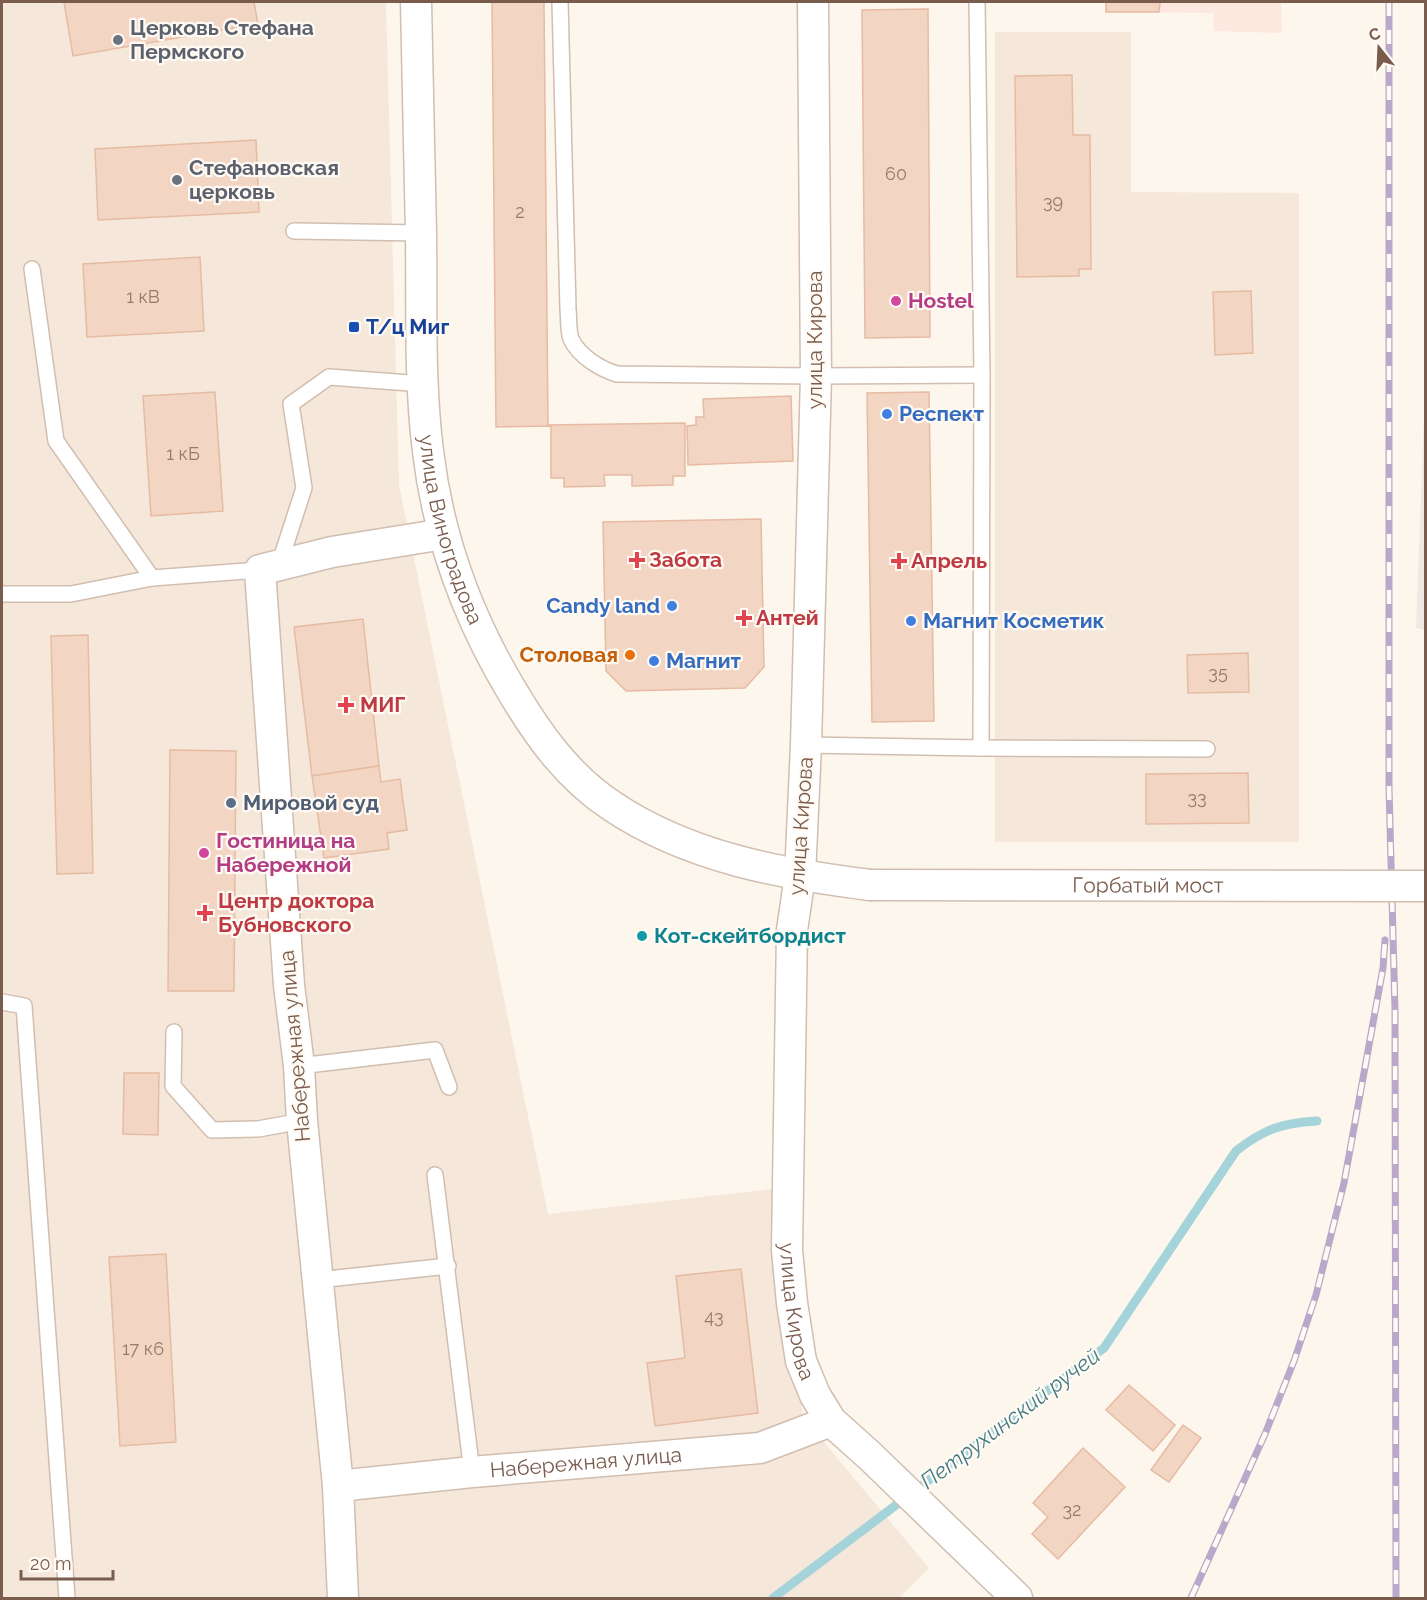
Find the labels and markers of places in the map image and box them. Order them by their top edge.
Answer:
place label: Церковь Стефана Пермского [130,15,314,64]
marker: Церковь Стефана Пермского [111,33,125,47]
place label: Стефановская церковь [189,155,339,204]
marker: Стефановская церковь [170,173,184,187]
place label: Hostel [908,288,974,313]
marker: Hostel [889,294,903,308]
place label: Т/ц Миг [366,314,449,339]
marker: Т/ц Миг [347,320,361,334]
place label: Респект [899,401,984,426]
marker: Респект [880,407,894,421]
place label: Забота [649,547,722,572]
place label: Апрель [911,548,987,573]
marker: Забота [630,553,644,567]
marker: Апрель [892,554,906,568]
place label: Candy land [546,593,660,618]
marker: Candy land [665,599,679,613]
place label: Антей [756,605,819,630]
place label: Магнит Косметик [923,608,1105,633]
marker: Антей [737,611,751,625]
marker: Магнит Косметик [904,614,918,628]
place label: Столовая [519,642,618,667]
marker: Столовая [623,648,637,662]
place label: Магнит [666,648,742,673]
marker: Магнит [647,654,661,668]
place label: МИГ [360,692,406,717]
marker: МИГ [337,696,355,714]
place label: Мировой суд [243,790,379,815]
marker: Мировой суд [224,796,238,810]
place label: Гостиница на Набережной [216,828,355,877]
marker: Гостиница на Набережной [197,846,211,860]
place label: Центр доктора Бубновского [218,888,374,937]
marker: Центр доктора Бубновского [196,904,214,922]
place label: Кот-скейтбордист [654,923,846,948]
marker: Кот-скейтбордист [635,929,649,943]

